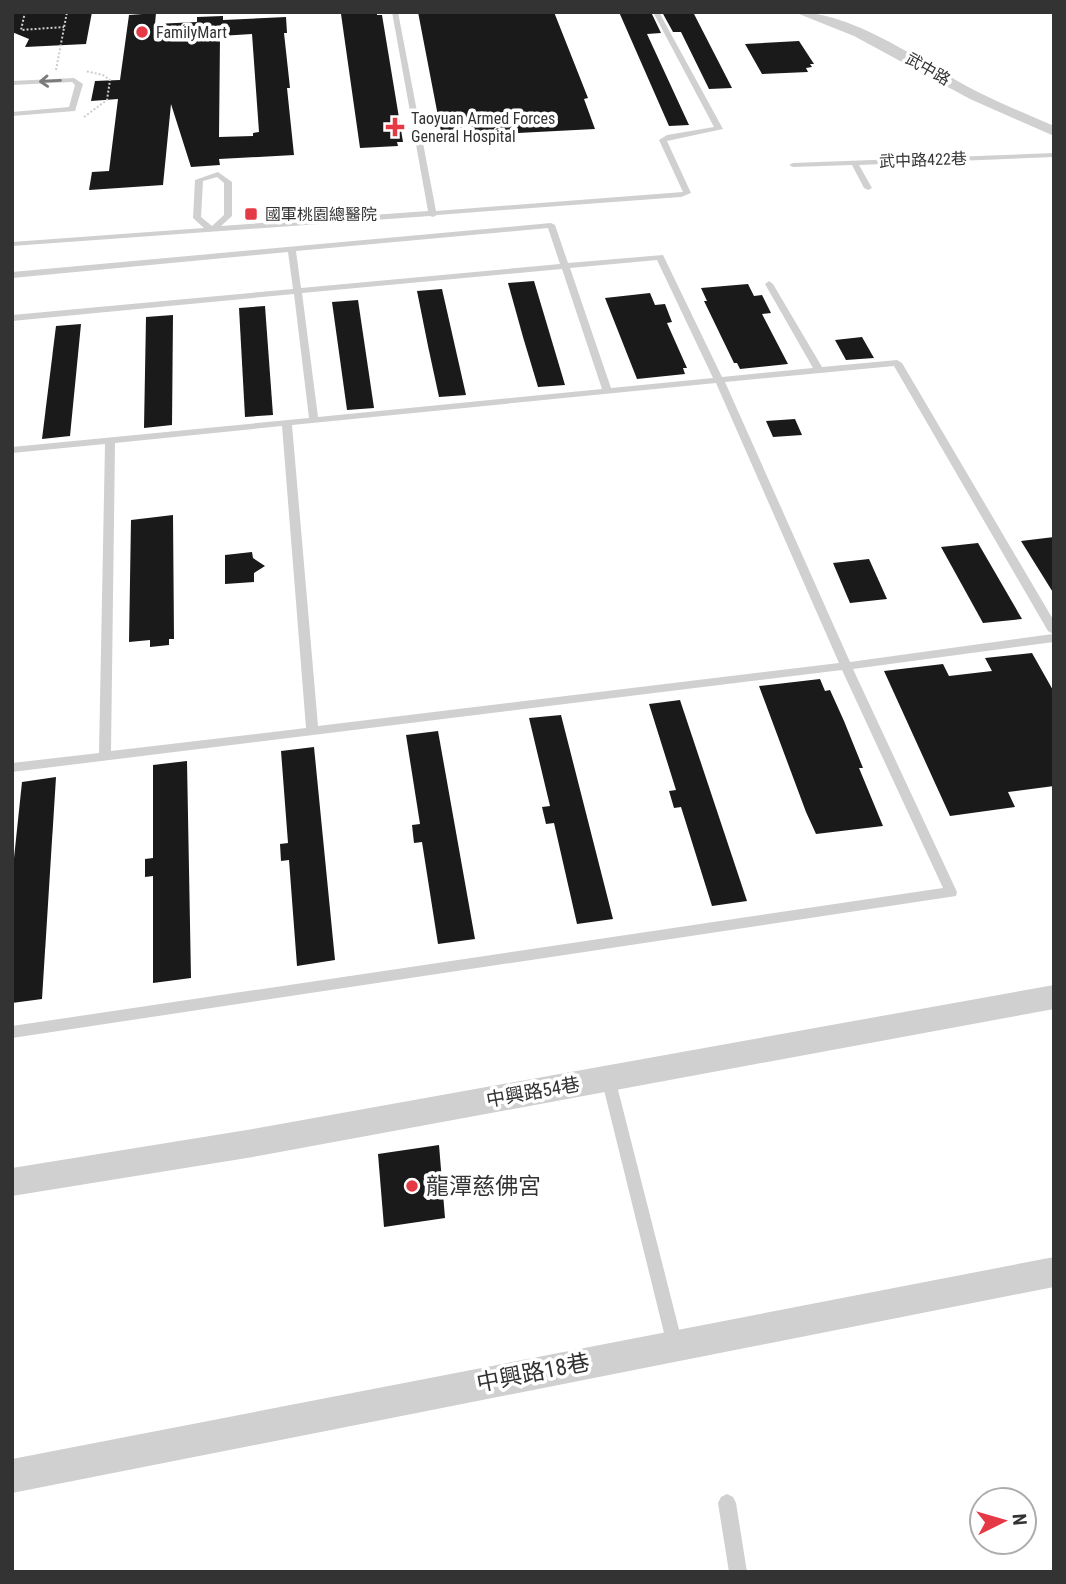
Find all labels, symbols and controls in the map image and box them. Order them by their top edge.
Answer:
place label: FamilyMart [156,23,227,42]
marker: FamilyMart [134,24,150,40]
street label: 武中路 [902,49,954,89]
one-way arrow [39,75,62,88]
place label: Taoyuan Armed Forces General Hospital [411,109,555,146]
marker: Taoyuan Armed Forces General Hospital [385,117,405,137]
street label: 武中路422巷 [879,149,967,171]
place label: 國軍桃園總醫院 [265,205,377,224]
marker: 國軍桃園總醫院 [243,206,259,222]
street label: 中興路54巷 [484,1072,582,1112]
place label: 龍潭慈佛宮 [426,1173,541,1200]
marker: 龍潭慈佛宮 [404,1178,420,1194]
street label: 中興路18巷 [474,1349,592,1397]
north arrow [968,1486,1038,1556]
text: N [1007,1513,1031,1526]

